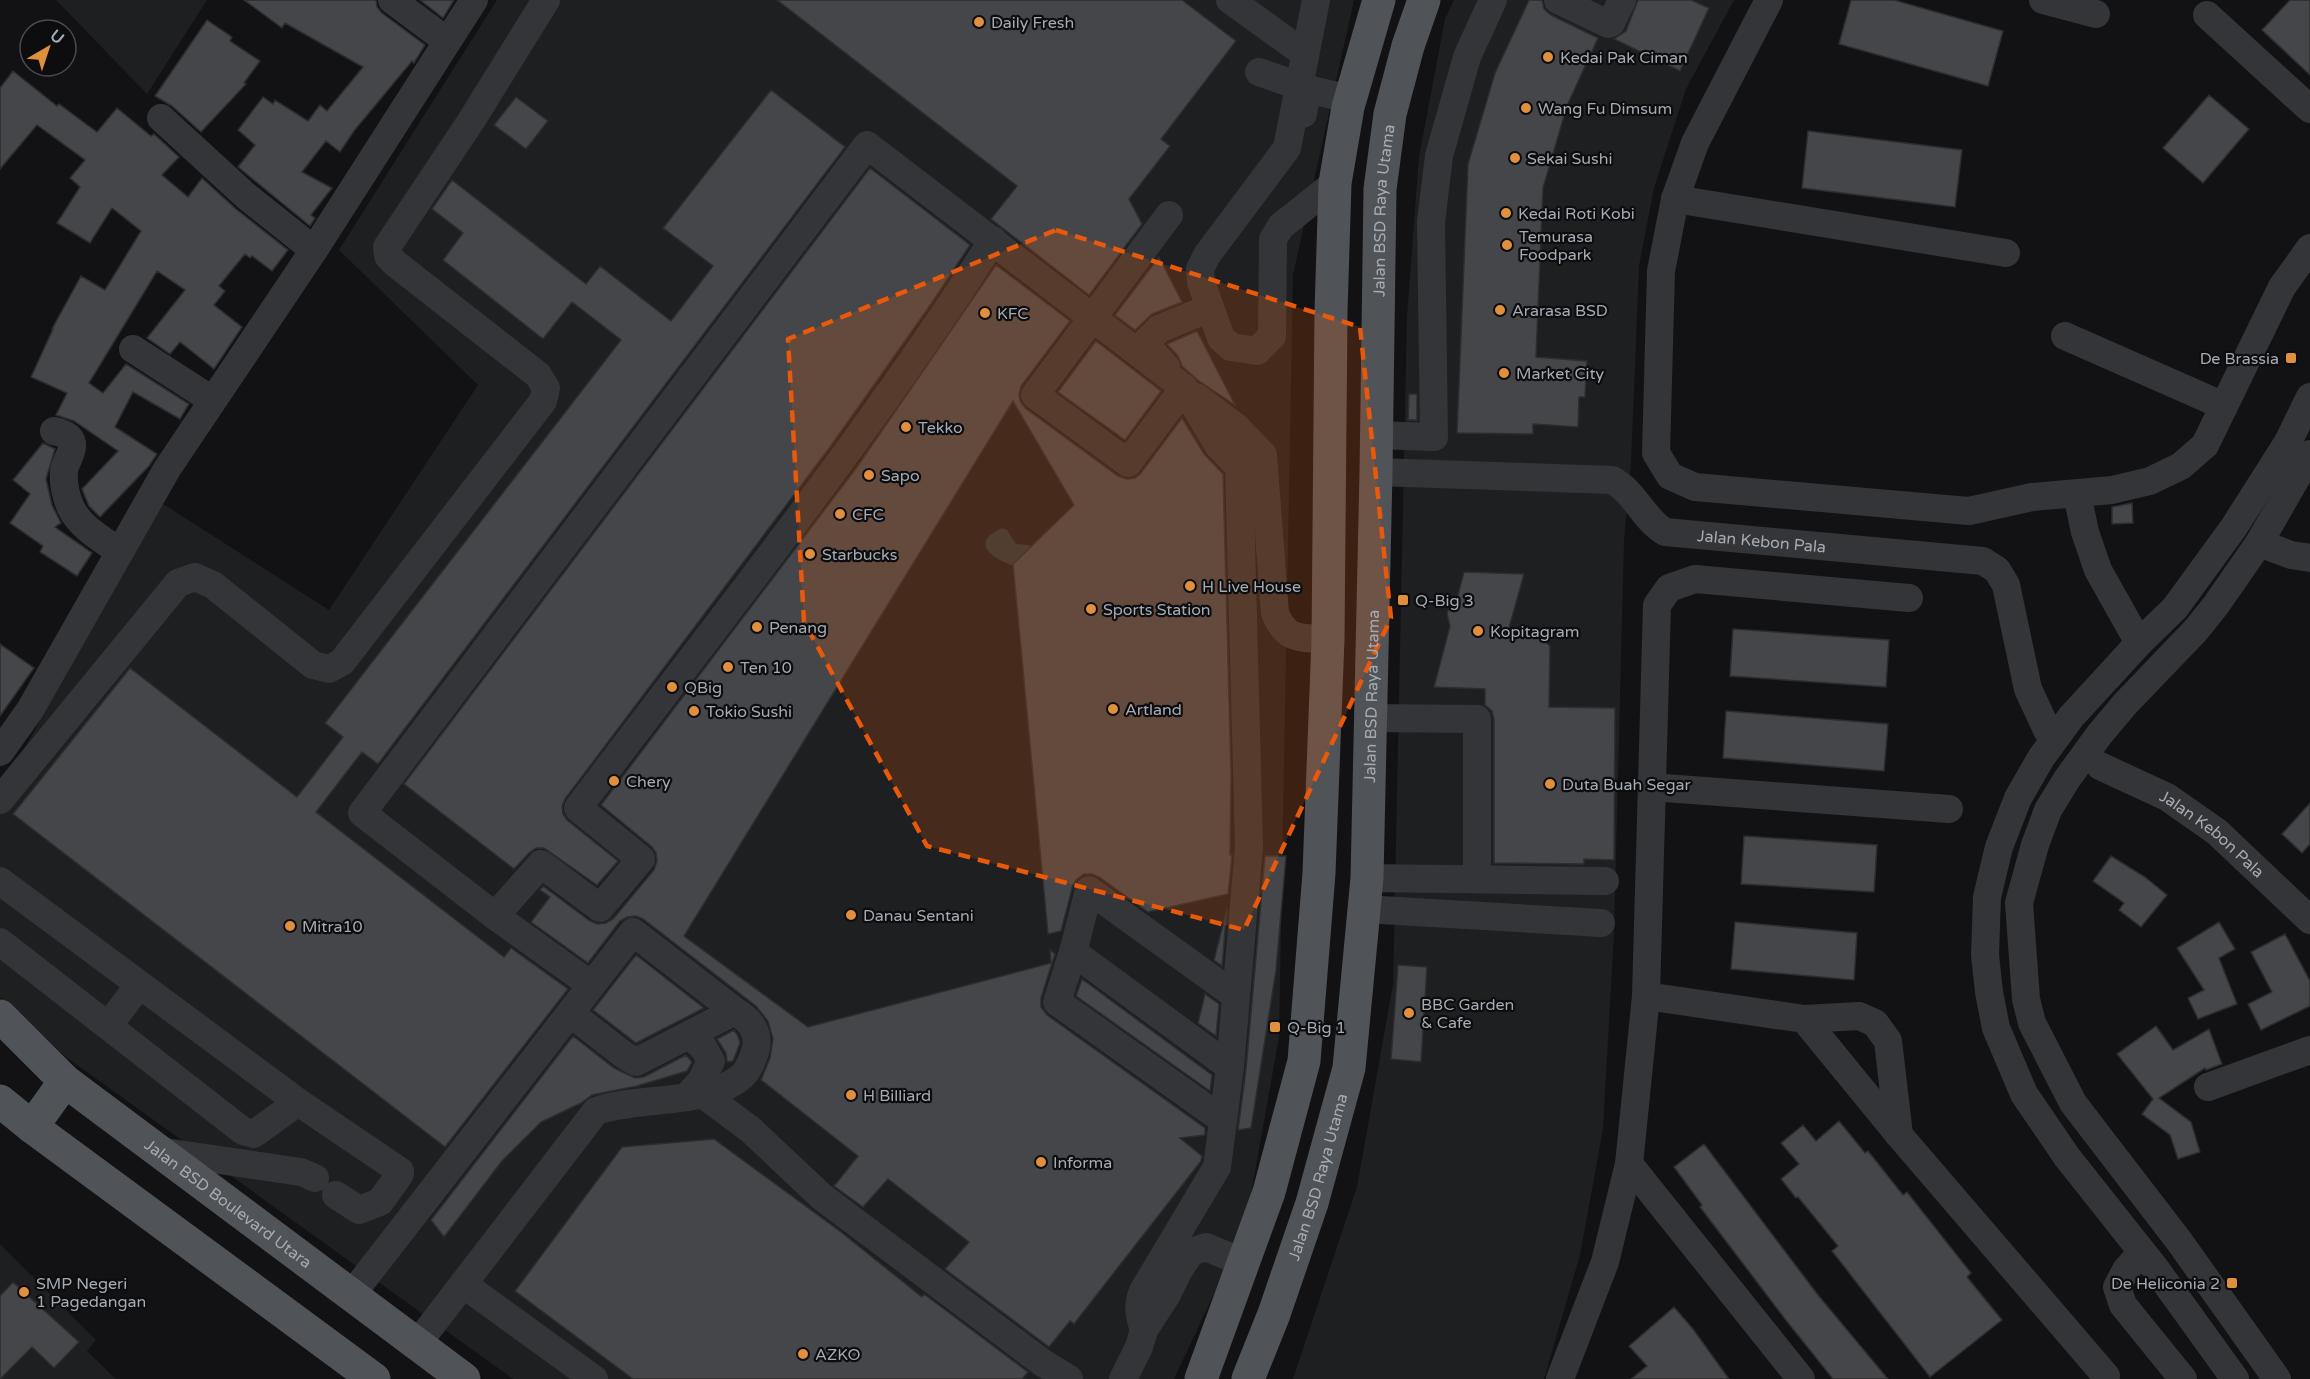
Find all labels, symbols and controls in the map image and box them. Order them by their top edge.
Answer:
place label: Daily Fresh [991,13,1074,33]
marker: Daily Fresh [972,15,986,29]
north arrow [18,18,78,78]
text: U [46,26,68,49]
place label: Kedai Pak Ciman [1560,48,1688,68]
marker: Kedai Pak Ciman [1541,50,1555,64]
place label: Wang Fu Dimsum [1538,99,1672,119]
marker: Wang Fu Dimsum [1519,101,1533,115]
street label: Jalan BSD Raya Utama [1369,123,1400,297]
place label: Sekai Sushi [1527,149,1612,169]
marker: Sekai Sushi [1508,151,1522,165]
place label: Kedai Roti Kobi [1518,204,1635,224]
marker: Kedai Roti Kobi [1499,206,1513,220]
place label: Temurasa Foodpark [1519,227,1593,265]
marker: Temurasa Foodpark [1500,238,1514,252]
place label: Ararasa BSD [1512,301,1608,321]
marker: Ararasa BSD [1493,303,1507,317]
place label: KFC [997,304,1028,324]
marker: KFC [978,306,992,320]
place label: De Brassia [2200,349,2279,369]
marker: De Brassia [2284,351,2298,365]
place label: Market City [1516,364,1605,384]
marker: Market City [1497,366,1511,380]
place label: Tekko [918,418,963,438]
marker: Tekko [899,420,913,434]
place label: Sapo [881,466,920,486]
marker: Sapo [862,468,876,482]
place label: CFC [852,505,884,525]
marker: CFC [833,507,847,521]
street label: Jalan Kebon Pala [1696,526,1827,558]
place label: Starbucks [822,545,897,565]
marker: Starbucks [803,547,817,561]
place label: H Live House [1202,577,1301,597]
marker: H Live House [1183,579,1197,593]
place label: Q-Big 3 [1415,591,1474,611]
marker: Q-Big 3 [1396,593,1410,607]
place label: Sports Station [1103,600,1211,620]
marker: Sports Station [1084,602,1098,616]
street label: Jalan BSD Raya Utama [1360,609,1384,783]
place label: Penang [769,618,827,638]
marker: Penang [750,620,764,634]
place label: Kopitagram [1490,622,1580,642]
marker: Kopitagram [1471,624,1485,638]
place label: Ten 10 [740,658,792,678]
marker: Ten 10 [721,660,735,674]
place label: QBig [684,678,722,698]
marker: QBig [665,680,679,694]
place label: Artland [1125,700,1182,720]
place label: Tokio Sushi [706,702,792,722]
marker: Artland [1106,702,1120,716]
marker: Tokio Sushi [687,704,701,718]
place label: Chery [626,772,671,792]
marker: Chery [607,774,621,788]
place label: Duta Buah Segar [1562,775,1692,795]
marker: Duta Buah Segar [1543,777,1557,791]
street label: Jalan Kebon Pala [2157,786,2268,882]
place label: Danau Sentani [863,906,974,926]
marker: Danau Sentani [844,908,858,922]
place label: Mitra10 [302,917,363,937]
marker: Mitra10 [283,919,297,933]
place label: BBC Garden & Cafe [1421,995,1514,1033]
marker: BBC Garden & Cafe [1402,1006,1416,1020]
place label: Q-Big 1 [1287,1018,1346,1038]
marker: Q-Big 1 [1268,1020,1282,1034]
place label: H Billiard [863,1086,931,1106]
marker: H Billiard [844,1088,858,1102]
street label: Jalan BSD Raya Utama [1284,1091,1353,1263]
street label: Jalan BSD Boulevard Utara [140,1135,316,1273]
place label: Informa [1053,1153,1112,1173]
marker: Informa [1034,1155,1048,1169]
place label: SMP Negeri 1 Pagedangan [36,1274,146,1312]
place label: De Heliconia 2 [2111,1274,2220,1294]
marker: De Heliconia 2 [2225,1276,2239,1290]
marker: SMP Negeri 1 Pagedangan [17,1285,31,1299]
place label: AZKO [815,1345,860,1365]
marker: AZKO [796,1347,810,1361]

